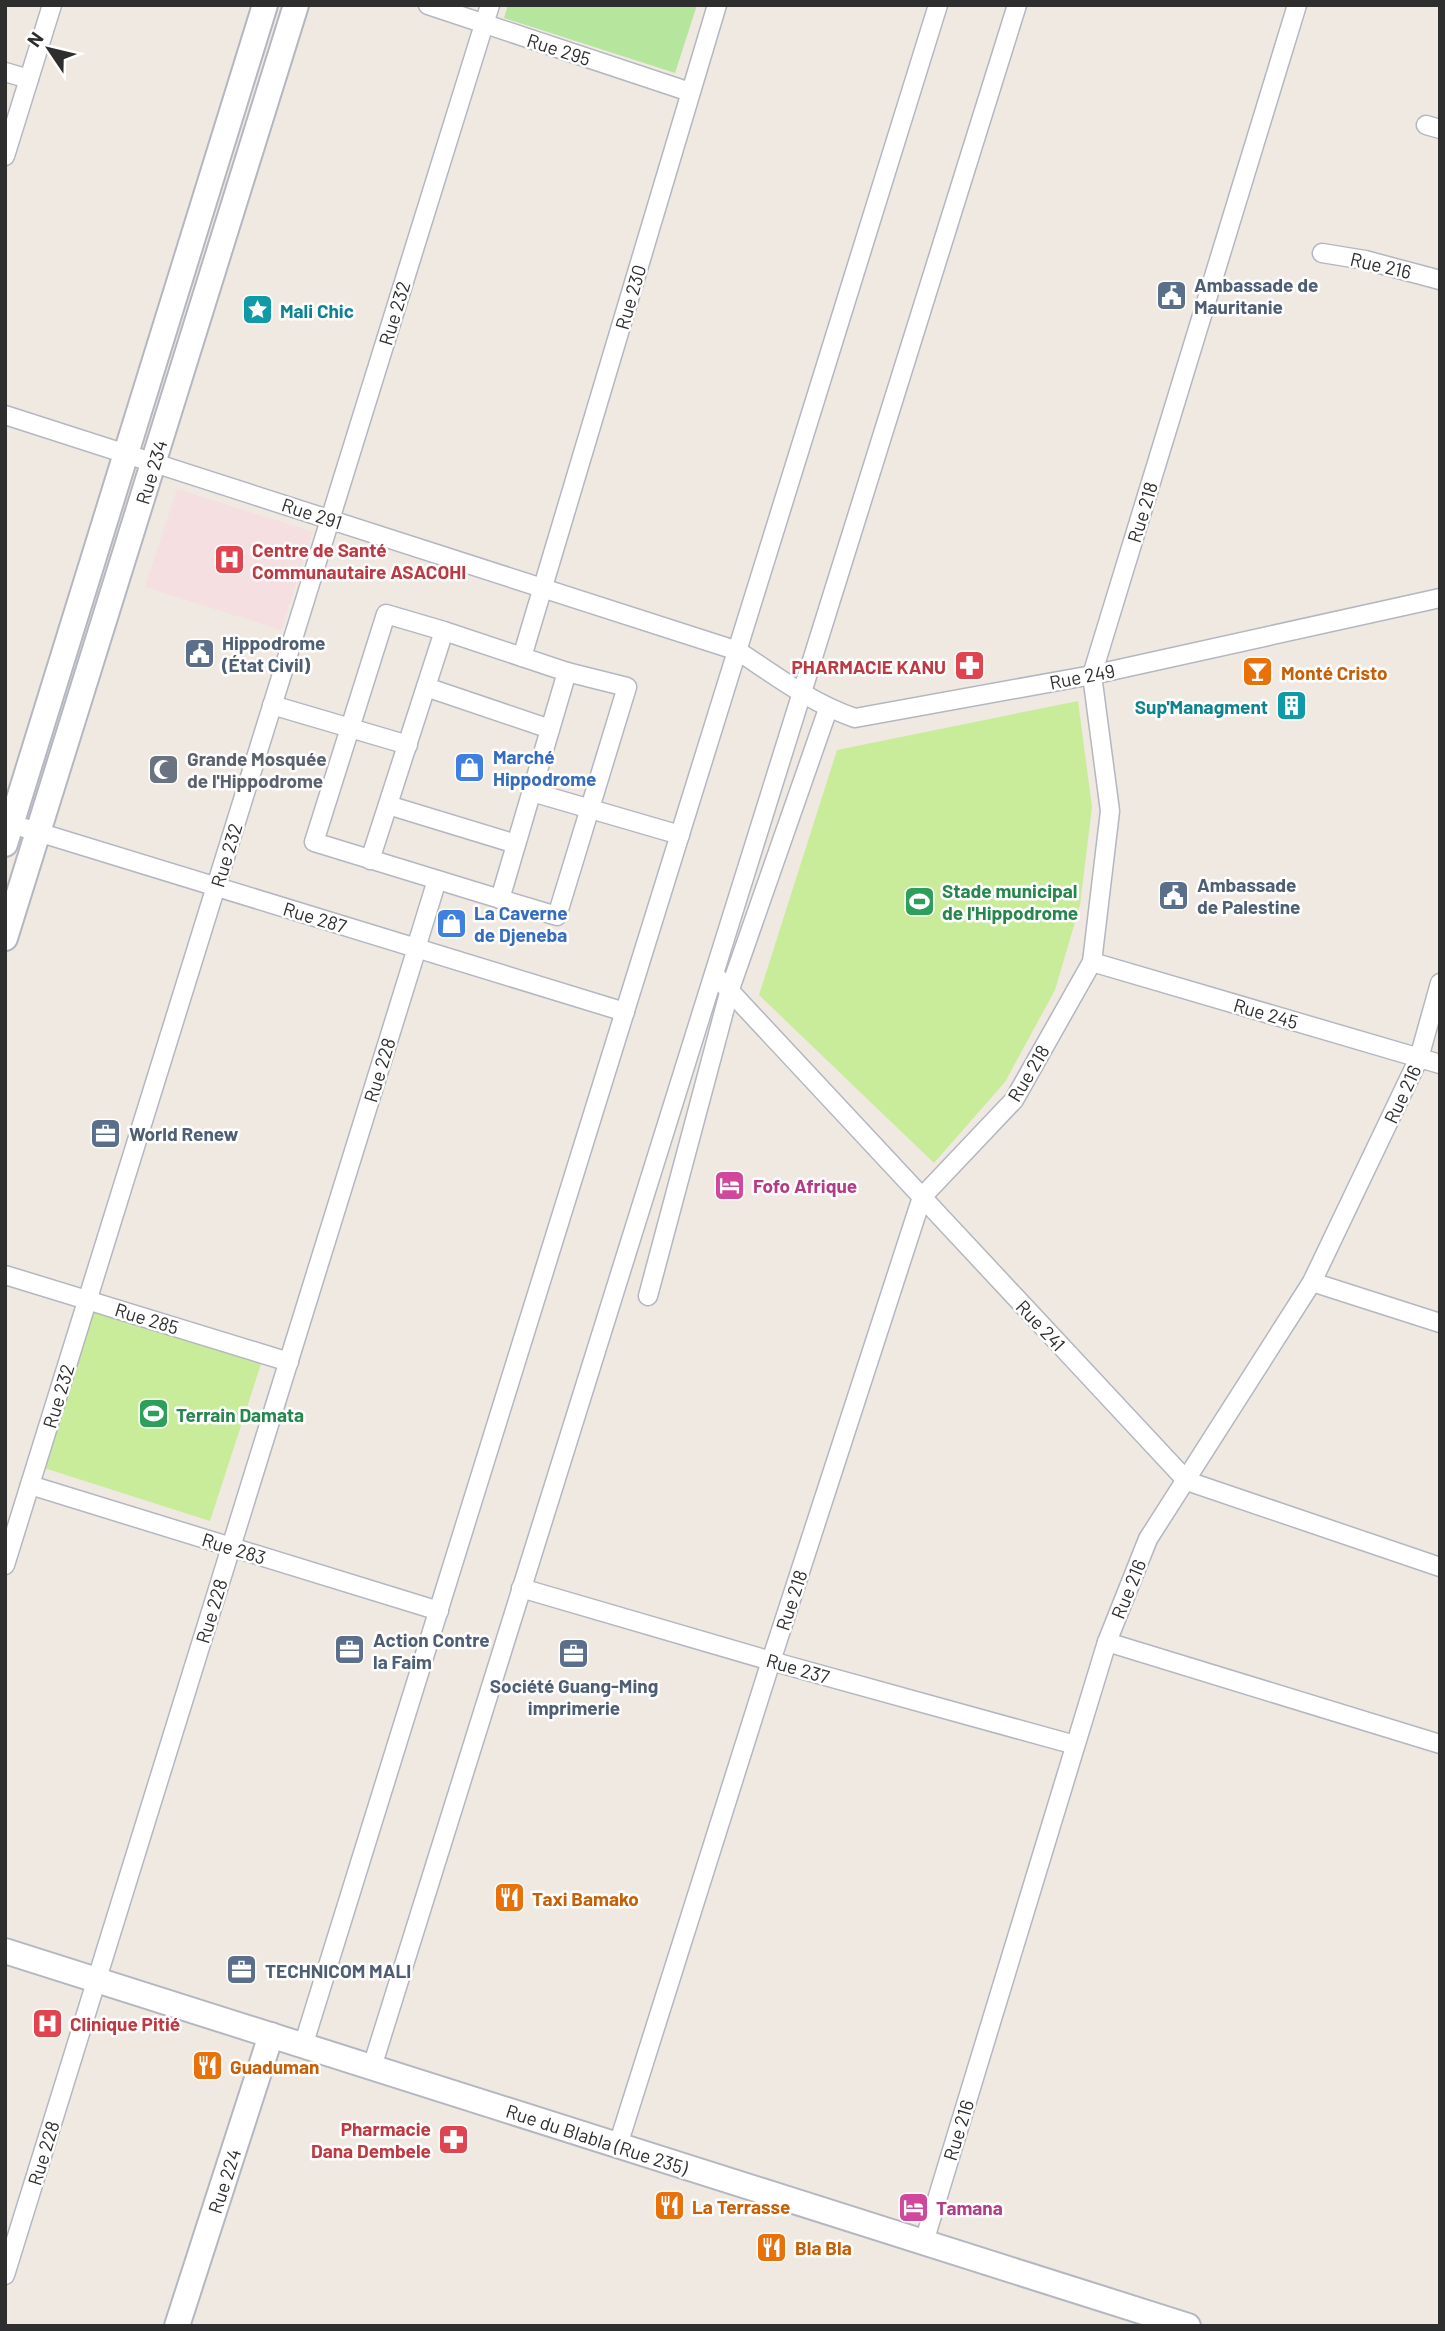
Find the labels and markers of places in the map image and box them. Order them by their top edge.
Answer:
place label: Ambassade de Mauritanie [1194,273,1318,318]
public building icon: Ambassade de Mauritanie [1154,278,1188,312]
place icon: Mali Chic [240,293,274,327]
place label: Mali Chic [280,299,354,322]
place label: Centre de Santé Communautaire ASACOHI [252,538,466,583]
hospital icon: Centre de Santé Communautaire ASACOHI [212,543,246,577]
place label: Hippodrome (État Civil) [221,631,325,676]
public building icon: Hippodrome (État Civil) [182,636,216,670]
pharmacy icon: PHARMACIE KANU [952,649,986,683]
place label: PHARMACIE KANU [791,655,946,678]
bar icon: Monté Cristo [1241,655,1275,689]
place label: Monté Cristo [1281,661,1388,684]
building icon: Sup'Managment [1274,689,1308,723]
place label: Sup'Managment [1135,695,1268,718]
place label: Marché Hippodrome [493,745,596,790]
place label: Grande Mosquée de l'Hippodrome [187,747,327,792]
shop icon: Marché Hippodrome [453,750,487,784]
mosque icon: Grande Mosquée de l'Hippodrome [147,752,181,786]
place label: Ambassade de Palestine [1197,873,1300,918]
public building icon: Ambassade de Palestine [1157,878,1191,912]
place label: Stade municipal de l'Hippodrome [942,879,1078,924]
sports icon: Stade municipal de l'Hippodrome [902,884,936,918]
place label: La Caverne de Djeneba [474,901,568,946]
shop icon: La Caverne de Djeneba [434,906,468,940]
office icon: World Renew [89,1116,123,1150]
place label: World Renew [129,1122,239,1145]
hotel icon: Fofo Afrique [713,1168,747,1202]
place label: Fofo Afrique [753,1174,857,1197]
sports icon: Terrain Damata [136,1397,170,1431]
place label: Terrain Damata [176,1403,304,1426]
place label: Action Contre la Faim [373,1628,490,1673]
office icon: Action Contre la Faim [333,1633,367,1667]
office icon: Société Guang-Ming imprimerie [557,1637,591,1671]
place label: Société Guang-Ming imprimerie [490,1674,658,1719]
restaurant icon: Taxi Bamako [492,1881,526,1915]
place label: Taxi Bamako [532,1887,639,1910]
office icon: TECHNICOM MALI [225,1953,259,1987]
place label: TECHNICOM MALI [265,1959,411,1982]
hospital icon: Clinique Pitié [30,2006,64,2040]
place label: Clinique Pitié [70,2012,180,2035]
restaurant icon: Guaduman [190,2049,224,2083]
place label: Guaduman [230,2055,319,2078]
place label: Pharmacie Dana Dembele [311,2117,431,2162]
pharmacy icon: Pharmacie Dana Dembele [437,2122,471,2156]
restaurant icon: La Terrasse [652,2189,686,2223]
hotel icon: Tamana [896,2190,930,2224]
place label: La Terrasse [692,2195,790,2218]
place label: Tamana [936,2196,1003,2219]
restaurant icon: Bla Bla [755,2230,789,2264]
place label: Bla Bla [795,2236,852,2259]

